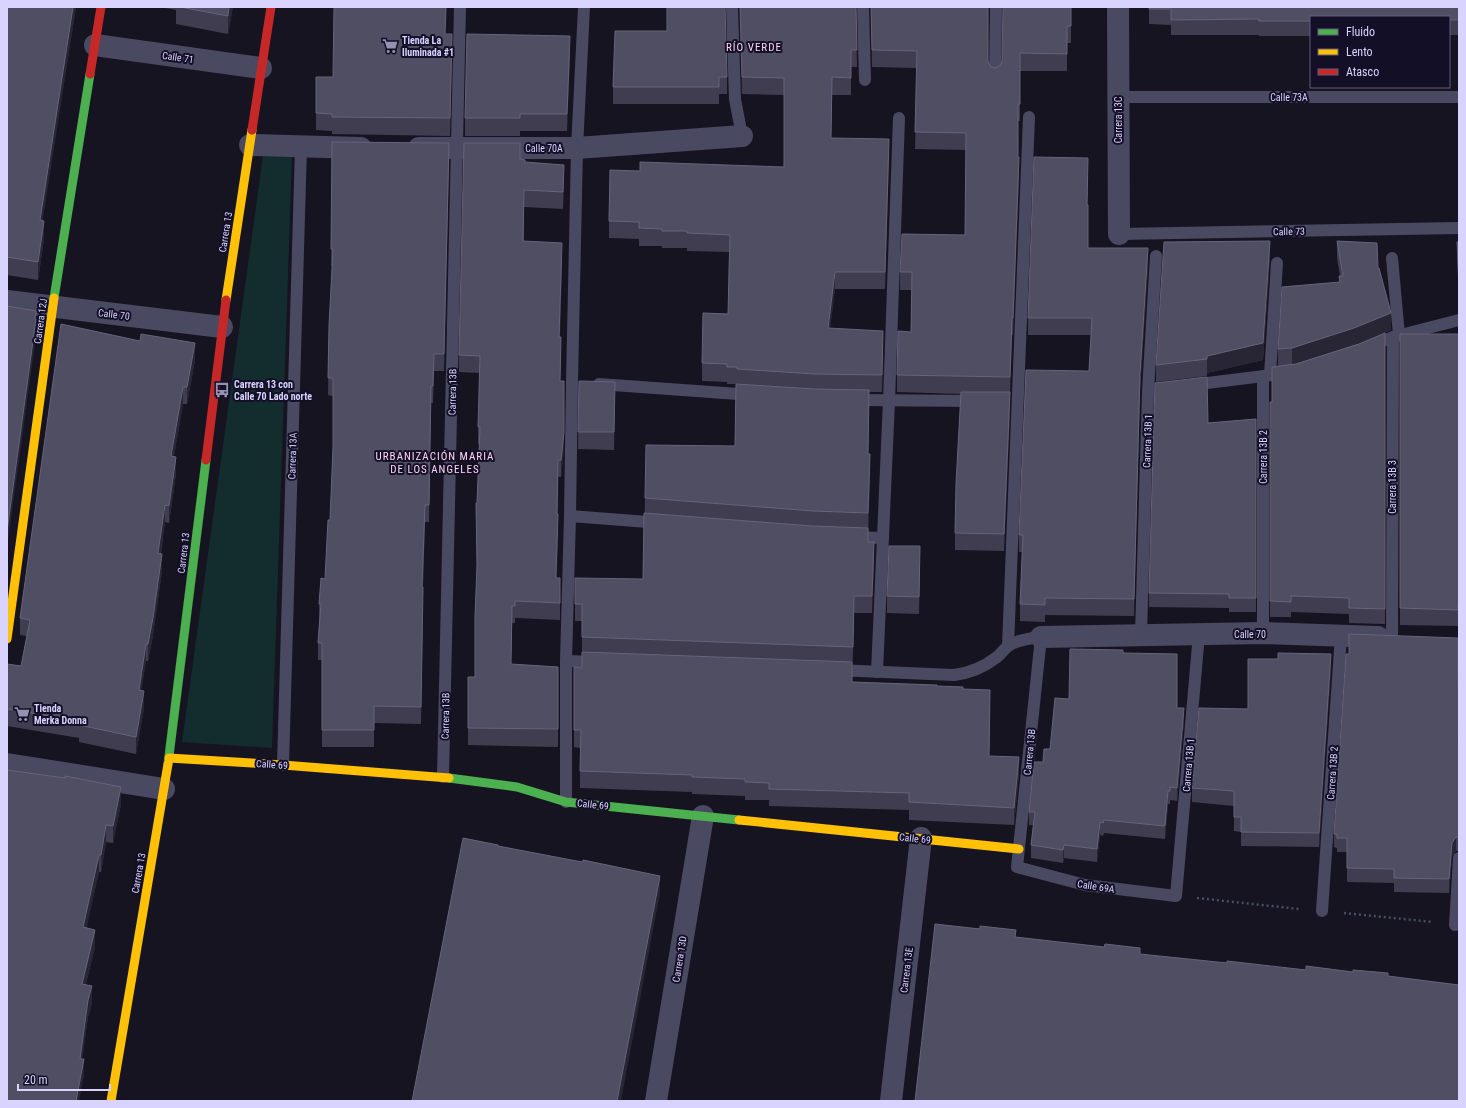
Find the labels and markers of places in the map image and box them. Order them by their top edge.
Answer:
place label: Tienda La Iluminada #1 [402,35,454,58]
supermarket icon: Tienda La Iluminada #1 [381,37,399,55]
place label: Carrera 13 con Calle 70 Lado norte [234,379,312,402]
bus stop icon: Carrera 13 con Calle 70 Lado norte [213,381,231,399]
place label: Tienda Merka Donna [34,703,87,726]
supermarket icon: Tienda Merka Donna [13,705,31,723]

